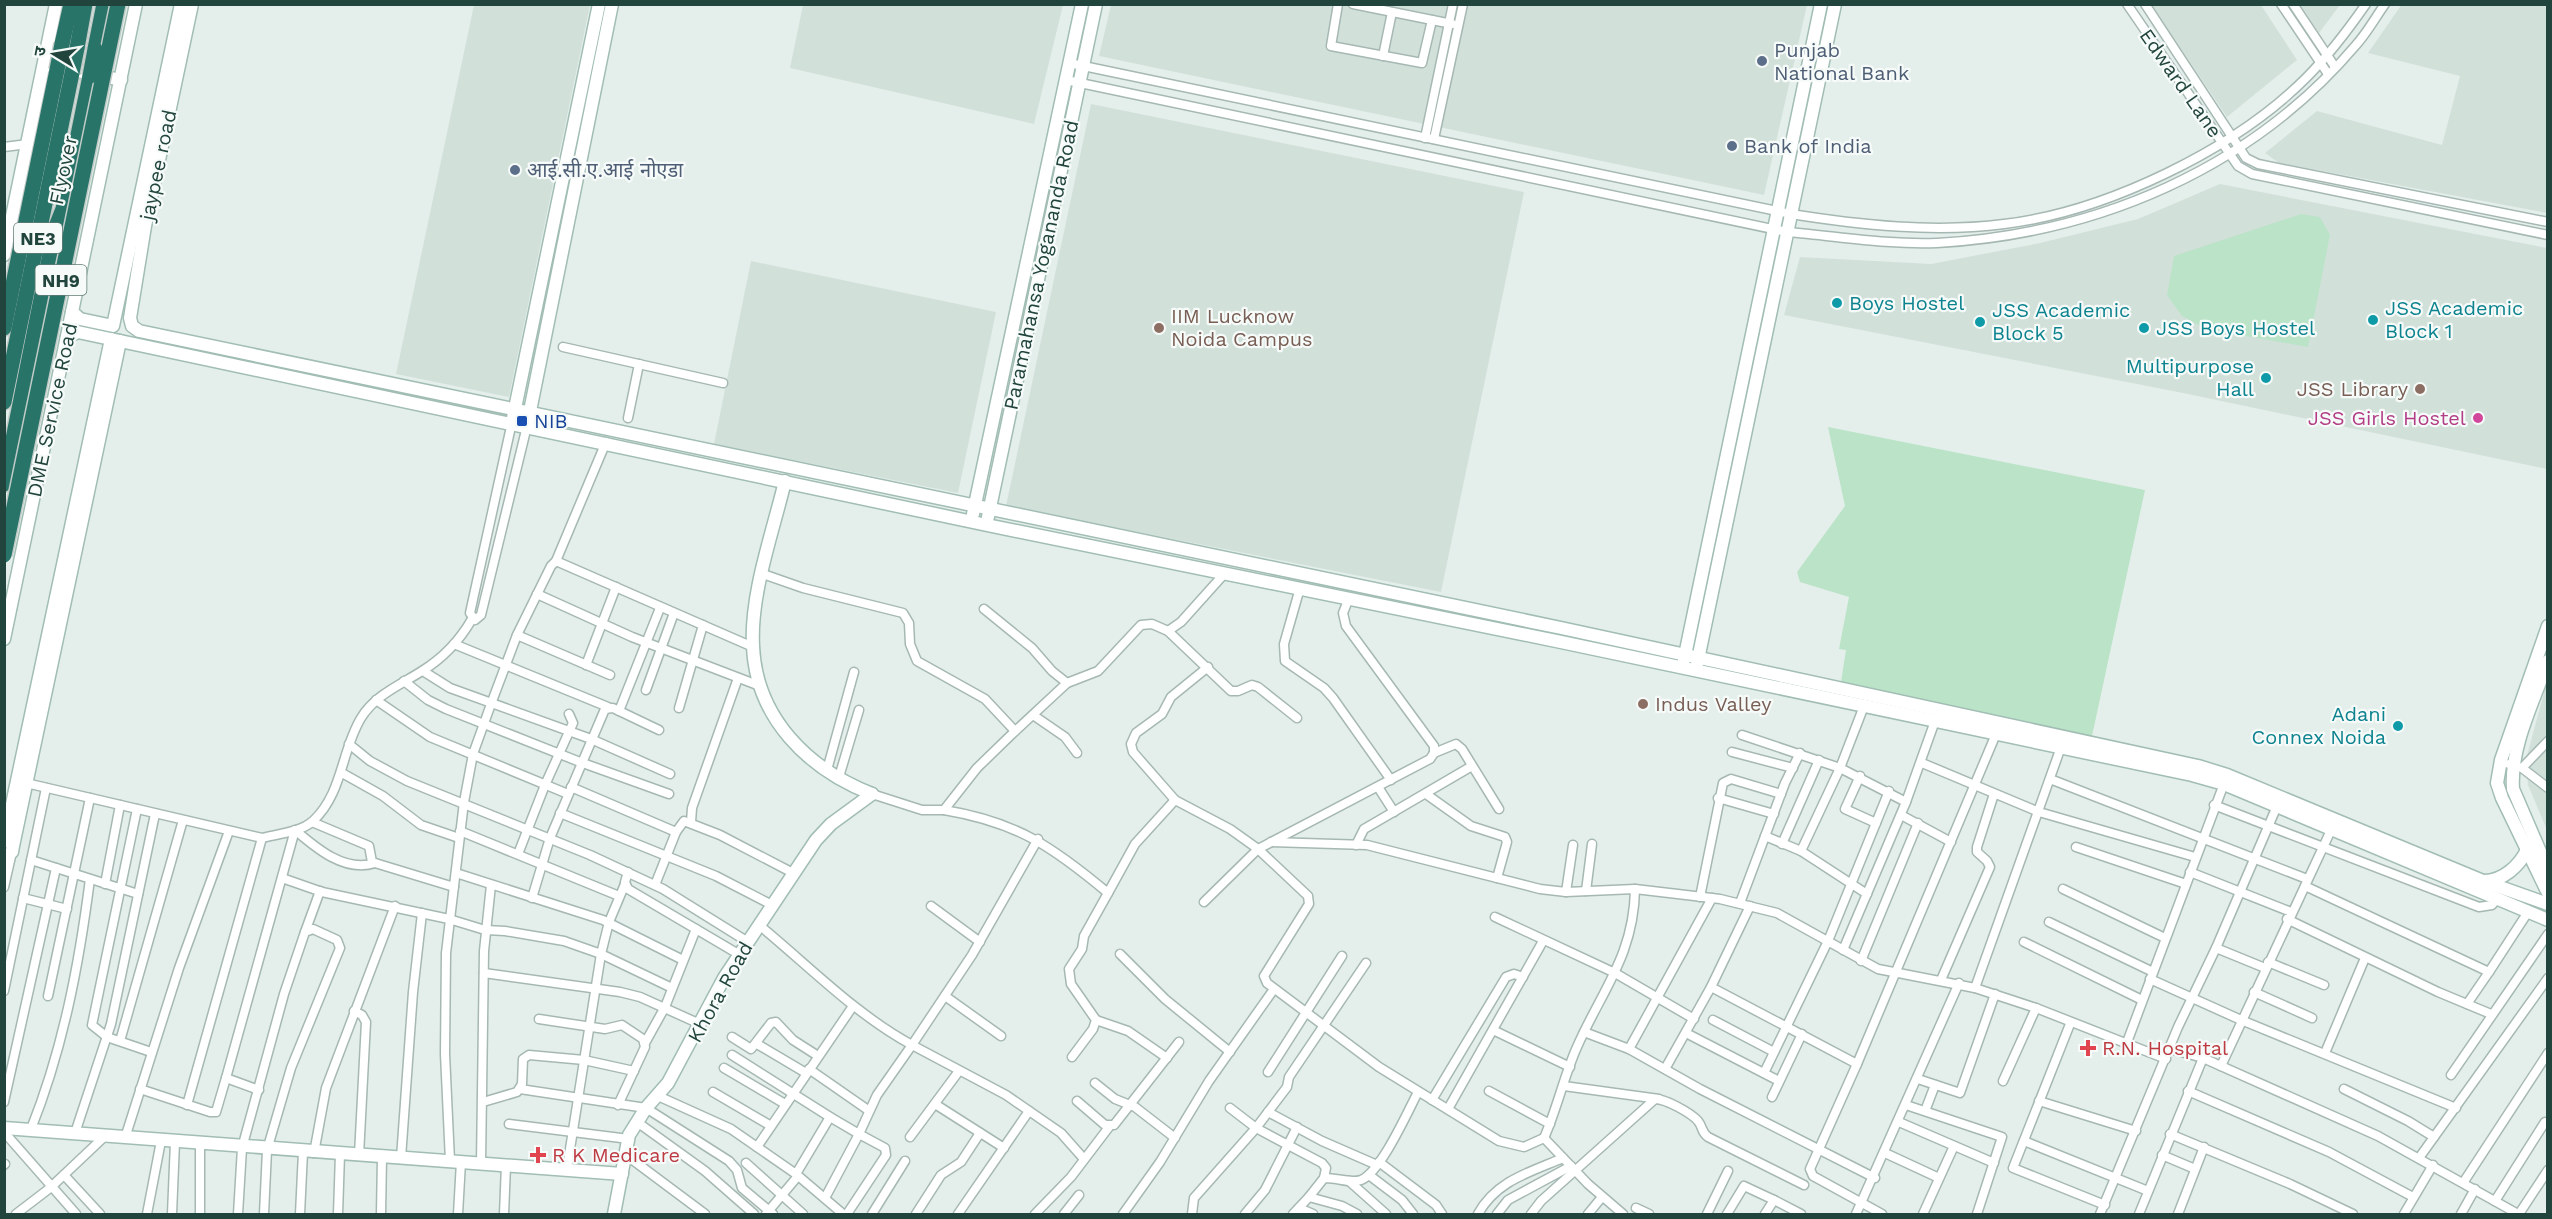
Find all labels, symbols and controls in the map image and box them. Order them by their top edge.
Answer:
north arrow [24,24,84,84]
street label: Edward Lane [2135,24,2227,142]
place label: Punjab National Bank [1774,38,1909,85]
text: उ [30,44,50,58]
marker: Punjab National Bank [1755,54,1769,68]
street label: jaypee road [134,107,181,224]
street label: Paramahansa Yogananda Road [999,118,1083,412]
street label: Flyover [44,133,82,207]
place label: Bank of India [1744,134,1872,158]
marker: Bank of India [1725,139,1739,153]
place label: आई.सी.ए.आई नोएडा [527,158,684,182]
marker: आई.सी.ए.आई नोएडा [508,163,522,177]
road number: NE3 [14,223,62,253]
road number: NH9 [36,265,86,295]
place label: Boys Hostel [1849,291,1964,315]
marker: Boys Hostel [1830,296,1844,310]
place label: JSS Academic Block 1 [2385,296,2523,343]
place label: JSS Academic Block 5 [1992,298,2130,345]
place label: IIM Lucknow Noida Campus [1171,304,1313,351]
marker: JSS Academic Block 1 [2366,313,2380,327]
marker: JSS Academic Block 5 [1973,315,1987,329]
place label: JSS Boys Hostel [2156,316,2315,340]
street label: DME Service Road [22,321,82,499]
marker: IIM Lucknow Noida Campus [1152,321,1166,335]
marker: JSS Boys Hostel [2137,321,2151,335]
place label: Multipurpose Hall [2126,354,2254,401]
marker: Multipurpose Hall [2259,371,2273,385]
place label: JSS Library [2297,377,2409,401]
marker: JSS Library [2413,382,2427,396]
place label: JSS Girls Hostel [2308,406,2466,430]
place label: NIB [534,409,568,433]
marker: JSS Girls Hostel [2471,411,2485,425]
marker: NIB [515,414,529,428]
place label: Indus Valley [1655,692,1772,716]
marker: Indus Valley [1636,697,1650,711]
place label: Adani Connex Noida [2252,702,2386,749]
marker: Adani Connex Noida [2391,719,2405,733]
street label: Khora Road [682,937,758,1047]
place label: R.N. Hospital [2102,1036,2228,1060]
marker: R.N. Hospital [2079,1039,2097,1057]
place label: R K Medicare [552,1143,680,1167]
marker: R K Medicare [529,1146,547,1164]

